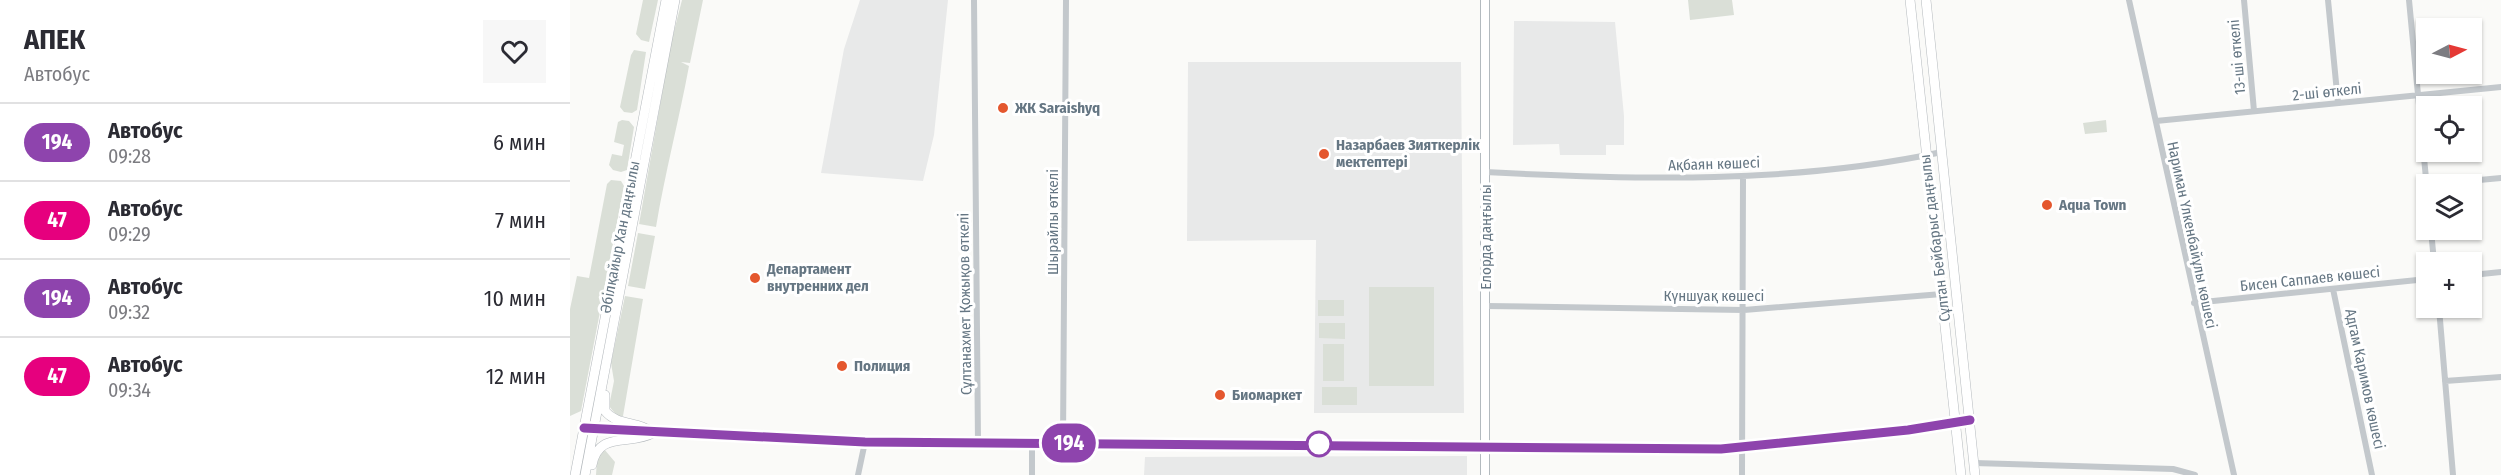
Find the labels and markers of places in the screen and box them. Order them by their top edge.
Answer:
place label: ЖК Saraishyq [1014,99,1100,117]
marker: ЖК Saraishyq [996,101,1010,115]
place label: Назарбаев Зияткерлік мектептері [1336,136,1480,171]
marker: Назарбаев Зияткерлік мектептері [1317,147,1331,161]
place label: Aqua Town [2058,196,2127,214]
marker: Aqua Town [2040,198,2054,212]
place label: Департамент внутренних дел [766,260,869,295]
marker: Департамент внутренних дел [748,271,762,285]
place label: Полиция [854,357,910,375]
marker: Полиция [835,359,849,373]
place label: Биомаркет [1232,386,1303,404]
marker: Биомаркет [1213,388,1227,402]
unlabelled marker [1306,431,1332,457]

